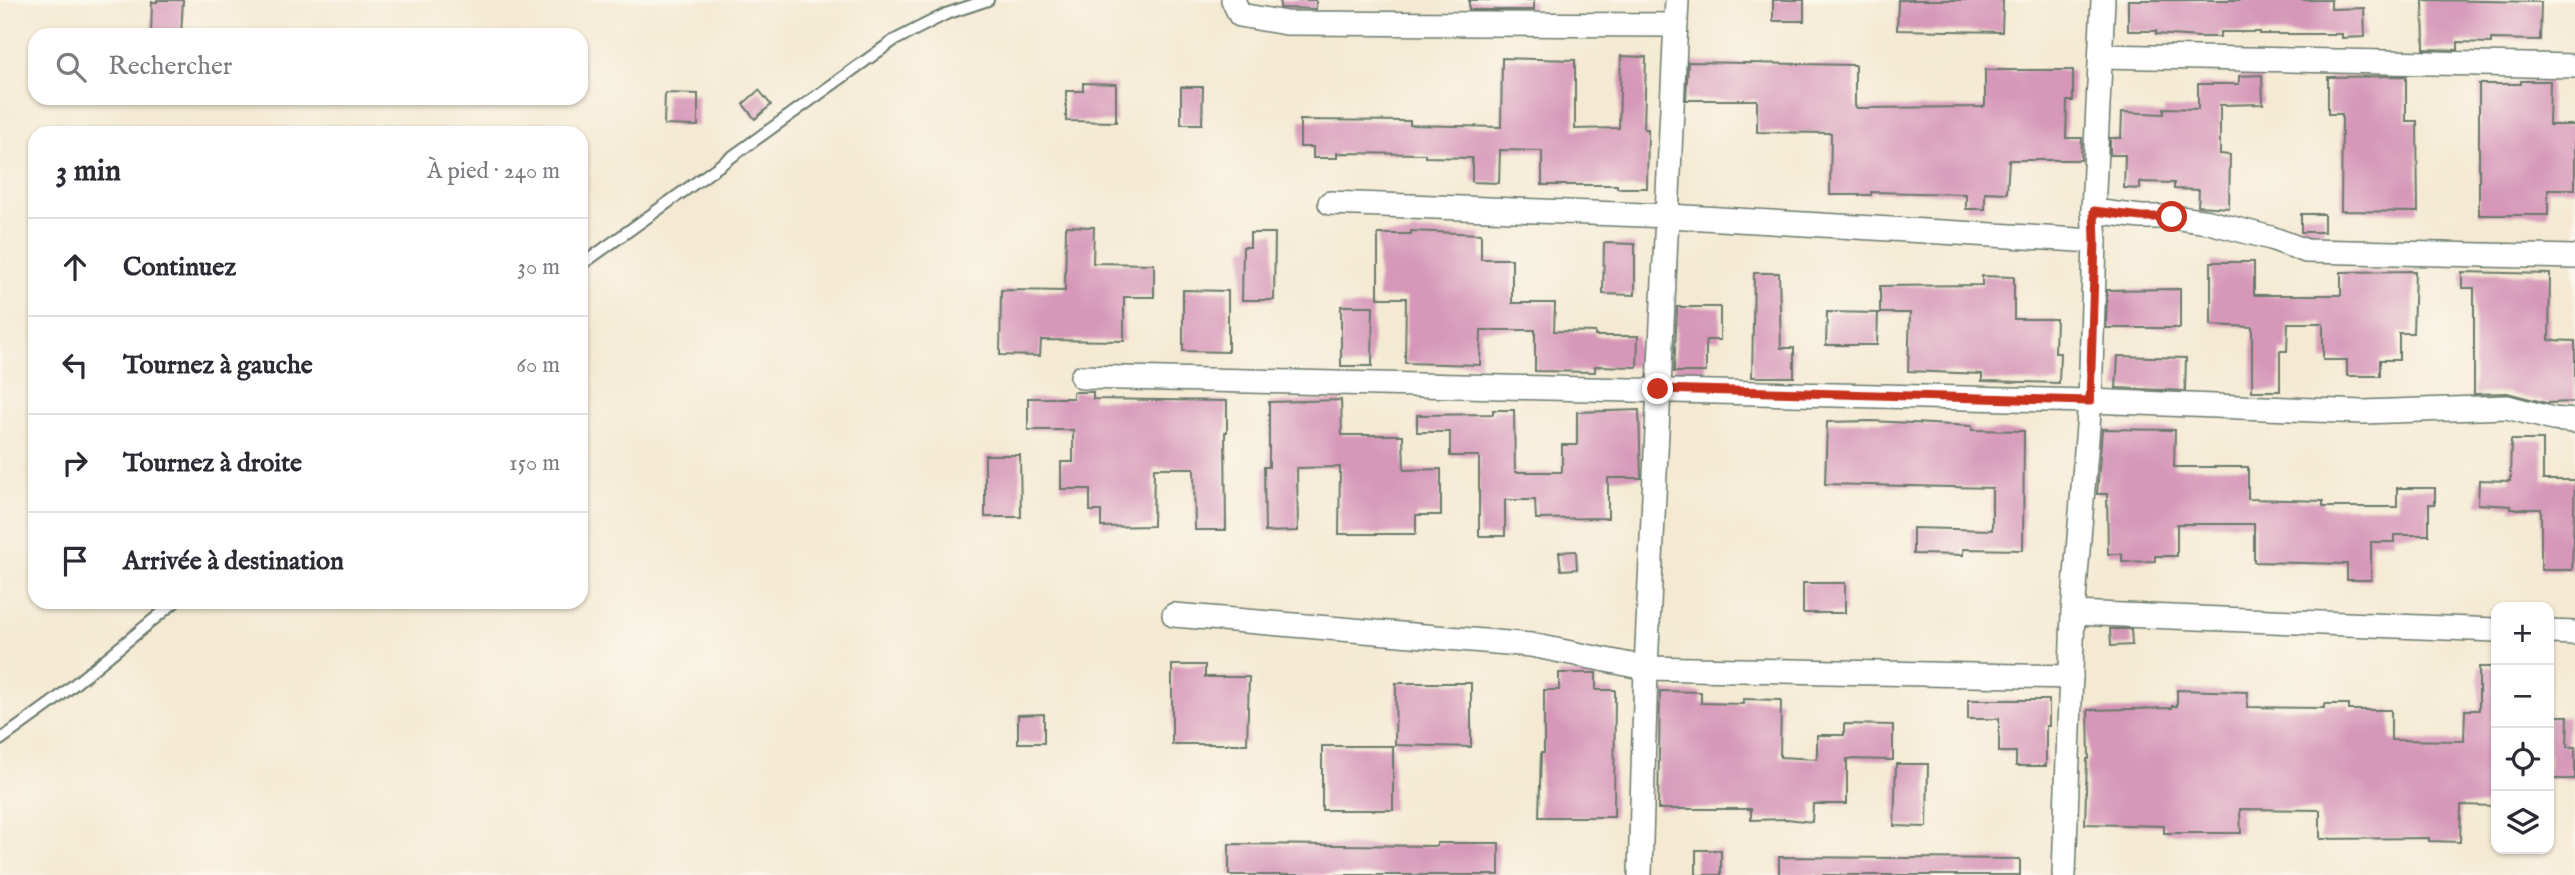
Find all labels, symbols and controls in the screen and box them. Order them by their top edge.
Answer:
search box [28,28,588,105]
icon: search [52,48,90,86]
text: Rechercher [108,50,232,83]
text: 3 min [56,153,121,191]
text: À pied · 240 m [427,157,560,186]
route start [2156,201,2187,232]
icon: ahead [56,248,94,286]
text: Continuez [123,251,236,284]
text: 30 m [517,253,560,282]
icon: left [56,346,94,384]
text: Tournez à gauche [123,349,313,382]
text: 60 m [516,351,560,380]
route end [1642,373,1673,404]
icon: right [56,444,94,482]
text: Tournez à droite [123,447,302,480]
text: 150 m [509,449,560,478]
icon: arrive [56,542,94,580]
text: Arrivée à destination [123,545,344,578]
map controls [2491,602,2554,854]
button: + [2491,602,2554,665]
button: − [2491,665,2554,728]
button: locate [2491,728,2554,791]
button: layers [2491,791,2554,854]

